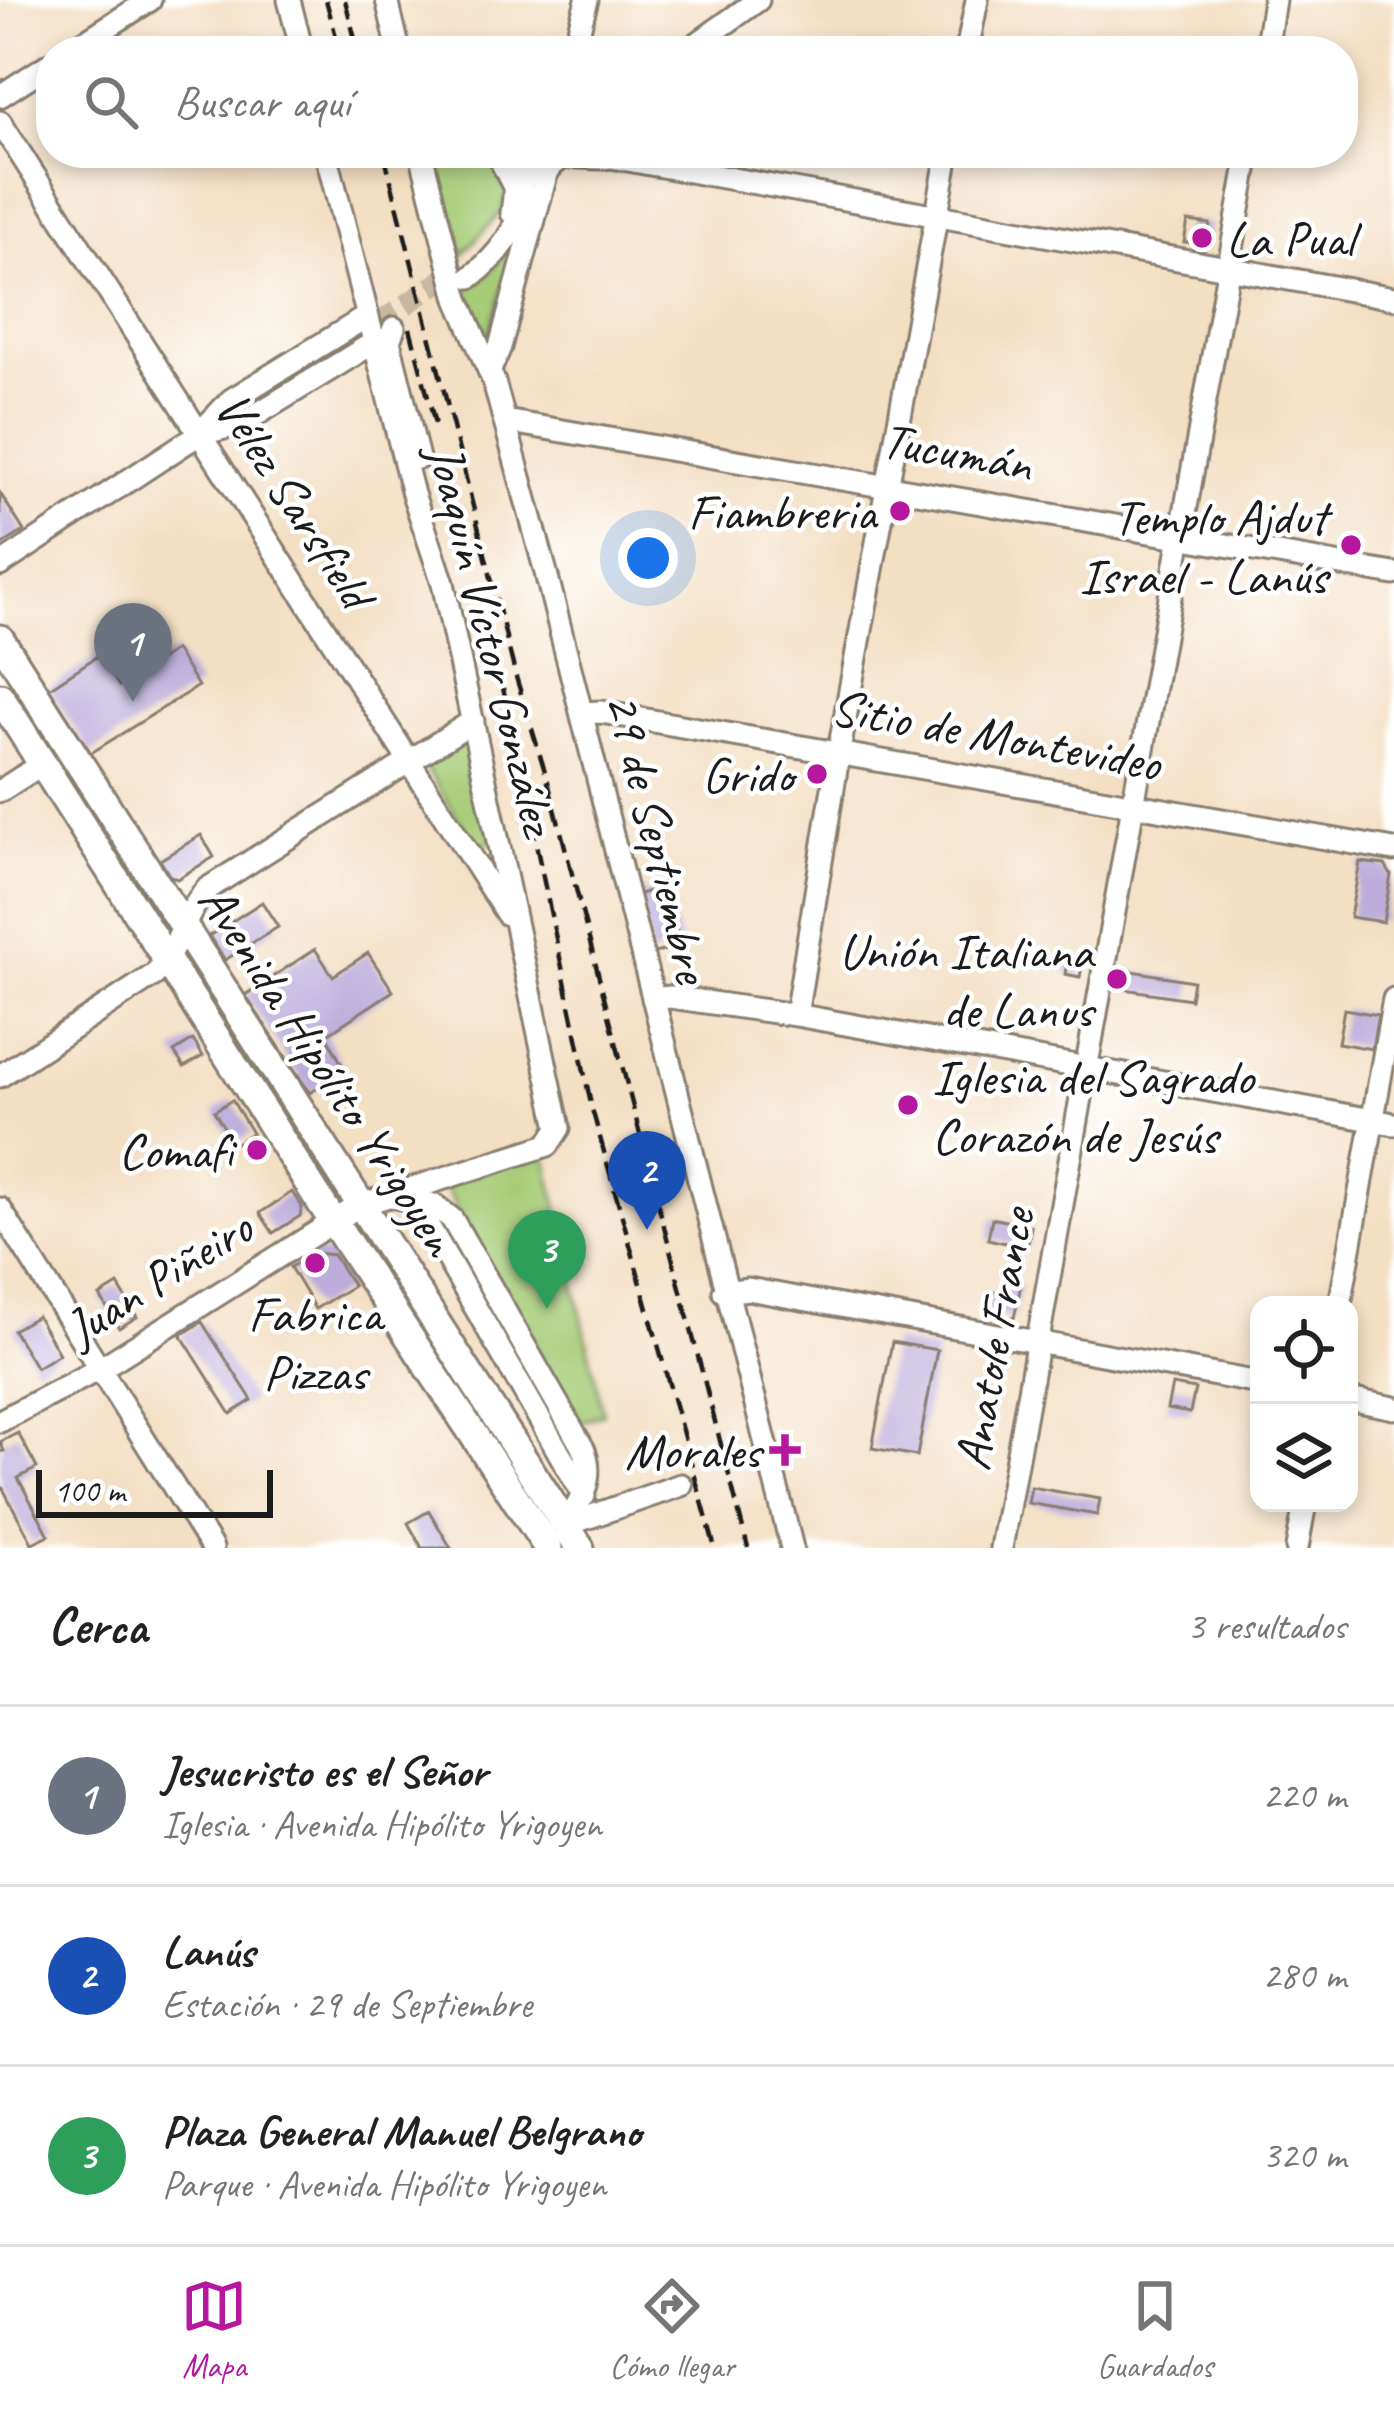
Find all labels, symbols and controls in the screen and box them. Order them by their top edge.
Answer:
search box [36,36,1358,168]
icon: search [78,69,144,135]
text: Buscar aquí [174,74,350,131]
place label: La Pual [1226,207,1362,271]
marker: La Pual [1189,225,1215,251]
street label: Vélez Sarsfield [201,379,391,625]
street label: Tucumán [877,407,1039,497]
street label: Joaquín Víctor González [412,434,572,845]
place label: Fiambreria [688,480,880,544]
place label: Templo Ajdut Israel - Lanús [1079,485,1333,608]
marker: Fiambreria [887,498,913,524]
your location [618,528,678,588]
marker: Templo Ajdut Israel - Lanús [1338,532,1364,558]
pin: 1 [94,603,172,702]
street label: Sitio de Montevideo [826,675,1168,796]
street label: 29 de Septiembre [591,686,726,992]
place label: Grido [702,743,798,807]
marker: Grido [804,761,830,787]
street label: Avenida Hipólito Yrigoyen [184,872,474,1270]
place label: Unión Italiana de Lanus [839,919,1098,1042]
marker: Unión Italiana de Lanus [1104,966,1130,992]
place label: Iglesia del Sagrado Corazón de Jesús [932,1045,1257,1168]
marker: Iglesia del Sagrado Corazón de Jesús [895,1092,921,1118]
place label: Comafi [119,1119,238,1183]
pin: 2 [608,1131,686,1230]
marker: Comafi [244,1137,270,1163]
street label: Juan Piñeiro [51,1194,266,1362]
street label: Anatole France [940,1200,1049,1475]
pin: 3 [508,1210,586,1309]
marker: Fabrica Pizzas [302,1250,328,1276]
place label: Fabrica Pizzas [248,1282,386,1405]
map controls [1250,1296,1358,1512]
button: locate [1250,1296,1358,1404]
button: layers [1250,1404,1358,1512]
place label: Morales [625,1419,766,1483]
marker: Morales [772,1437,798,1463]
scale bar [36,1464,273,1517]
text: 100 m [54,1470,125,1512]
text: Cerca [48,1594,147,1658]
text: 3 resultados [1187,1602,1346,1651]
text: Jesucristo es el Señor [162,1743,487,1800]
text: 1 [78,1771,96,1820]
text: 220 m [1262,1771,1346,1820]
text: Iglesia · Avenida Hipólito Yrigoyen [162,1800,602,1849]
text: Lanús [162,1923,254,1980]
text: 2 [78,1951,96,2000]
text: 280 m [1262,1951,1346,2000]
text: Estación · 29 de Septiembre [162,1980,532,2029]
text: Plaza General Manuel Belgrano [162,2103,641,2160]
text: 3 [78,2131,96,2180]
text: 320 m [1262,2131,1346,2180]
text: Parque · Avenida Hipólito Yrigoyen [162,2160,606,2209]
tab: Mapa [181,2273,247,2387]
tab: Cómo llegar [610,2273,735,2387]
tab: Guardados [1097,2273,1213,2387]

